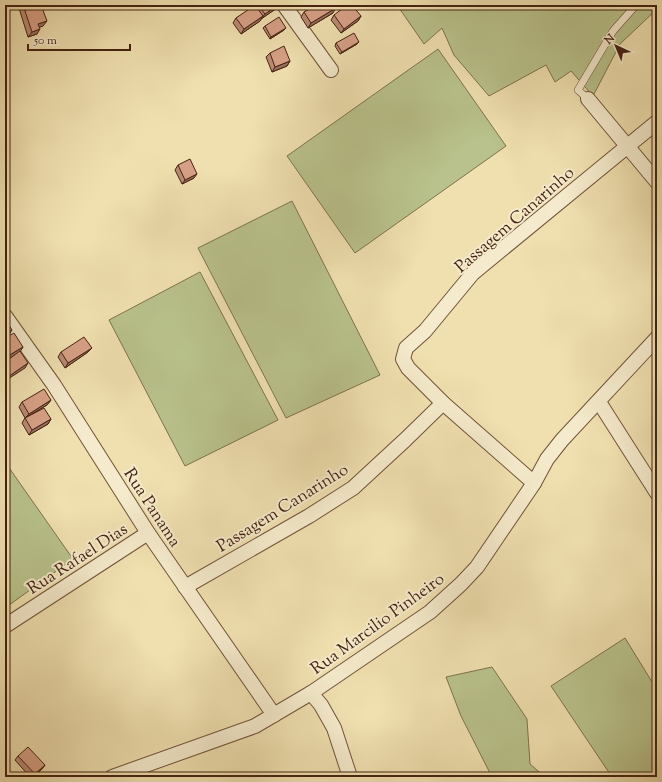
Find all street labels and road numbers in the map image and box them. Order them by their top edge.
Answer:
street label: Passagem Canarinho [450,162,580,279]
street label: Passagem Canarinho [213,458,354,559]
street label: Rua Panama [117,464,186,552]
street label: Rua Rafael Dias [23,518,133,601]
street label: Rua Marcilio Pinheiro [306,568,450,681]

